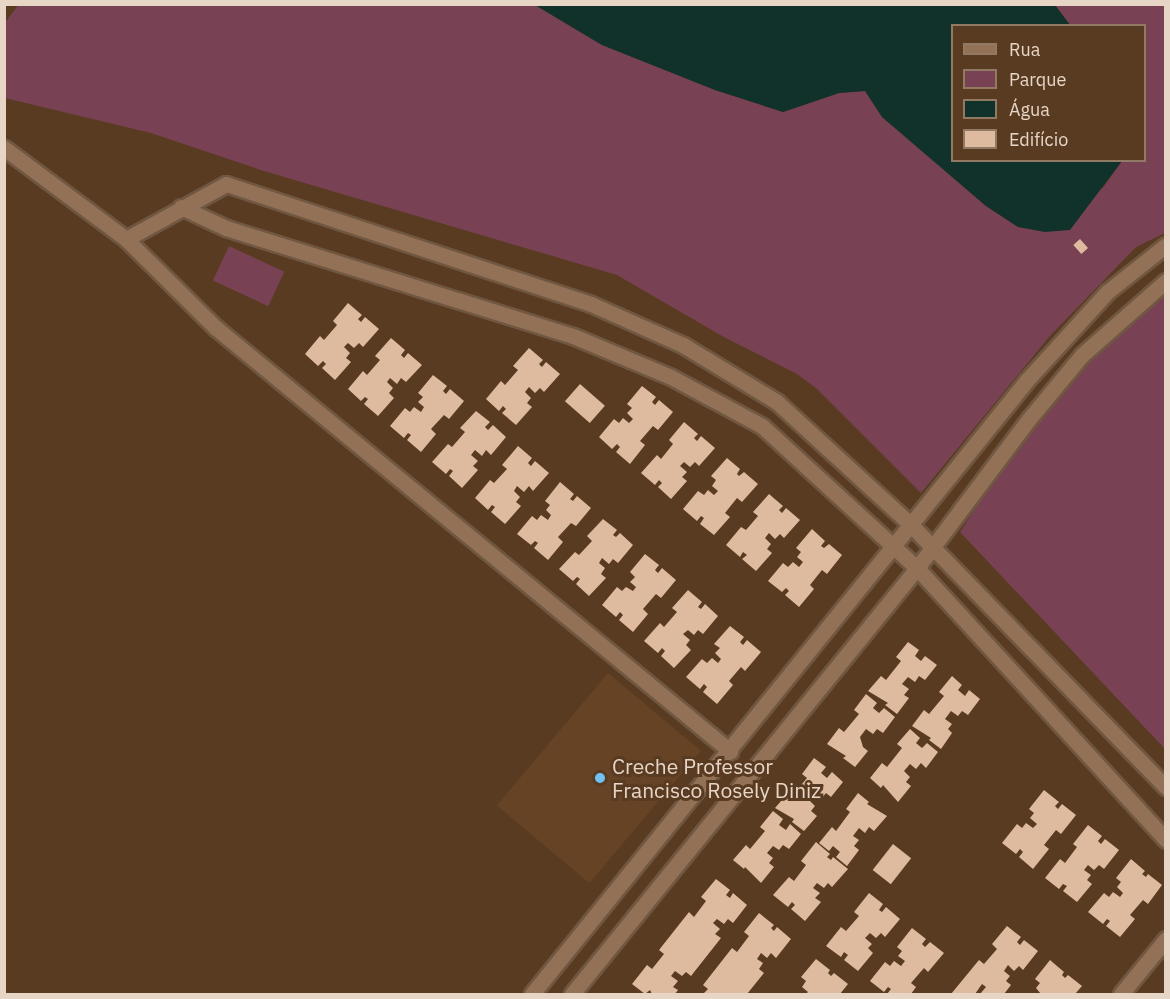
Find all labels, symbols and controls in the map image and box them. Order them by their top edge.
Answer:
legend [951,24,1146,162]
text: Rua [1009,38,1040,61]
text: Parque [1009,68,1066,91]
text: Água [1009,98,1050,121]
text: Edifício [1009,128,1068,151]
place label: Creche Professor Francisco Rosely Diniz [612,753,821,803]
marker: Creche Professor Francisco Rosely Diniz [593,771,607,785]

